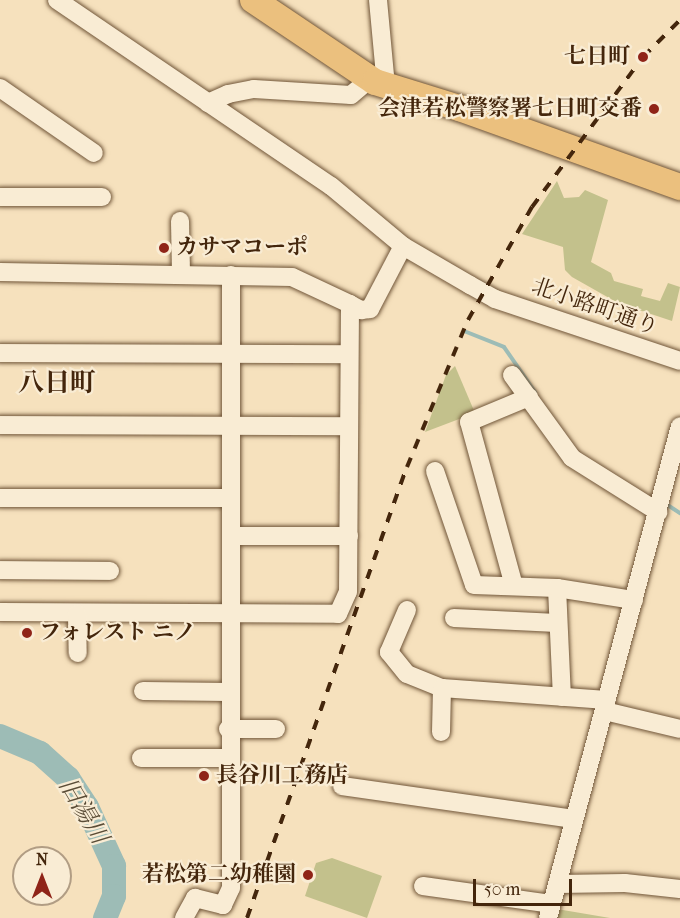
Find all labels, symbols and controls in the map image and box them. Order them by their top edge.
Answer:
place label: 七日町 [564,44,630,70]
marker: 七日町 [634,48,652,66]
place label: 会津若松警察署七日町交番 [378,96,642,122]
marker: 会津若松警察署七日町交番 [647,102,661,116]
place label: カサマコーポ [176,235,308,261]
marker: カサマコーポ [157,241,171,255]
street label: 北小路町通り [528,273,662,341]
district label: 八日町 [18,367,96,399]
place label: フォレスト ニノ [39,620,198,646]
marker: フォレスト ニノ [20,626,34,640]
place label: 長谷川工務店 [216,763,348,789]
marker: 長谷川工務店 [197,769,211,783]
water label: 旧湯川 [52,773,114,849]
north arrow [12,846,72,906]
text: N [36,850,48,869]
place label: 若松第二幼稚園 [142,862,296,888]
scale bar [476,867,575,905]
marker: 若松第二幼稚園 [301,868,315,882]
text: 50 m [484,879,520,900]

